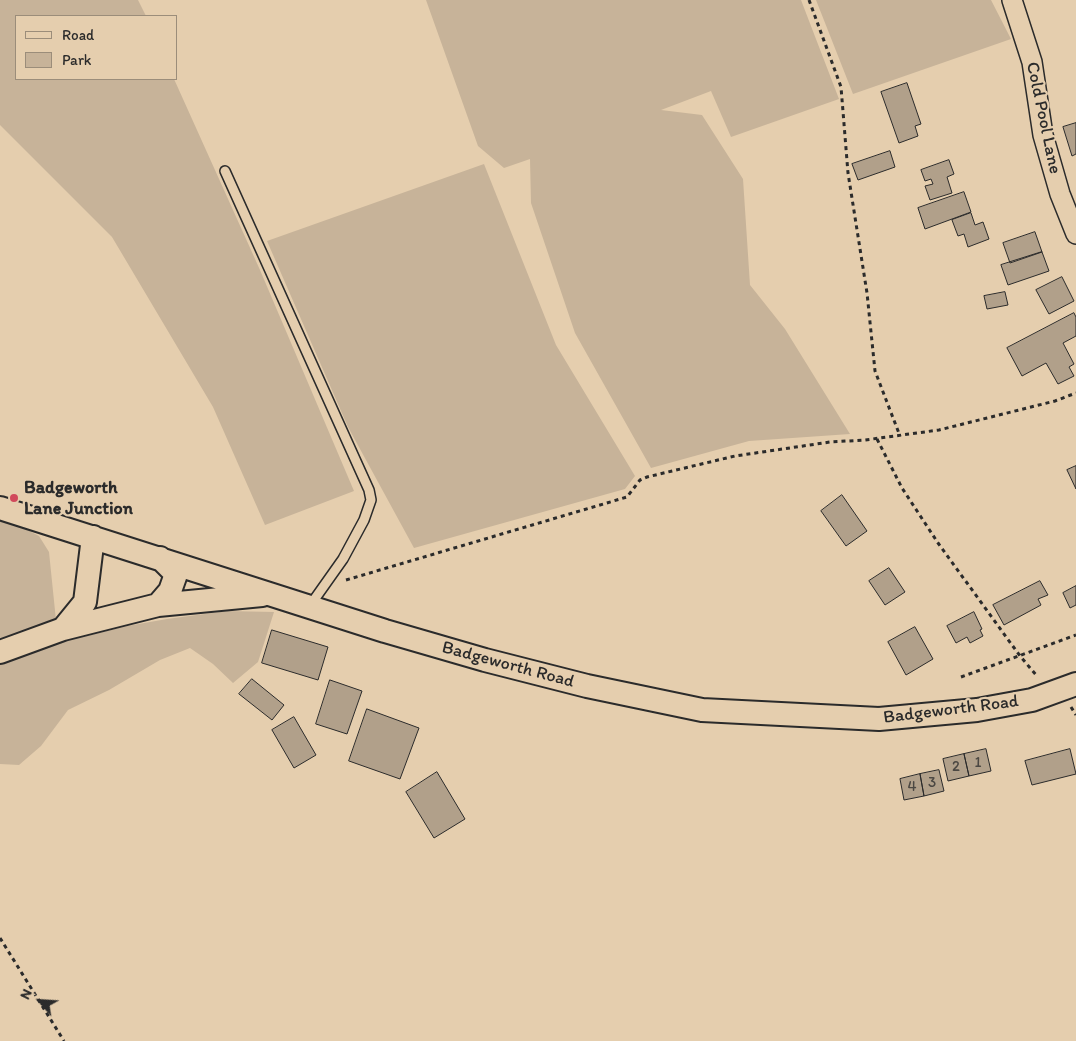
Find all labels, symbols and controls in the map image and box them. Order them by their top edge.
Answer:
legend [15,15,178,80]
text: Road [62,26,94,44]
text: Park [62,51,92,69]
street label: Cold Pool Lane [1021,60,1065,176]
place label: Badgeworth Lane Junction [24,477,133,520]
marker: Badgeworth Lane Junction [8,492,20,504]
street label: Badgeworth Road [439,637,577,693]
street label: Badgeworth Road [882,691,1020,729]
house number: 1 [975,754,981,772]
house number: 2 [952,758,960,776]
house number: 3 [928,774,936,792]
house number: 4 [907,778,917,796]
north arrow [15,976,65,1026]
text: N [16,986,36,1002]

